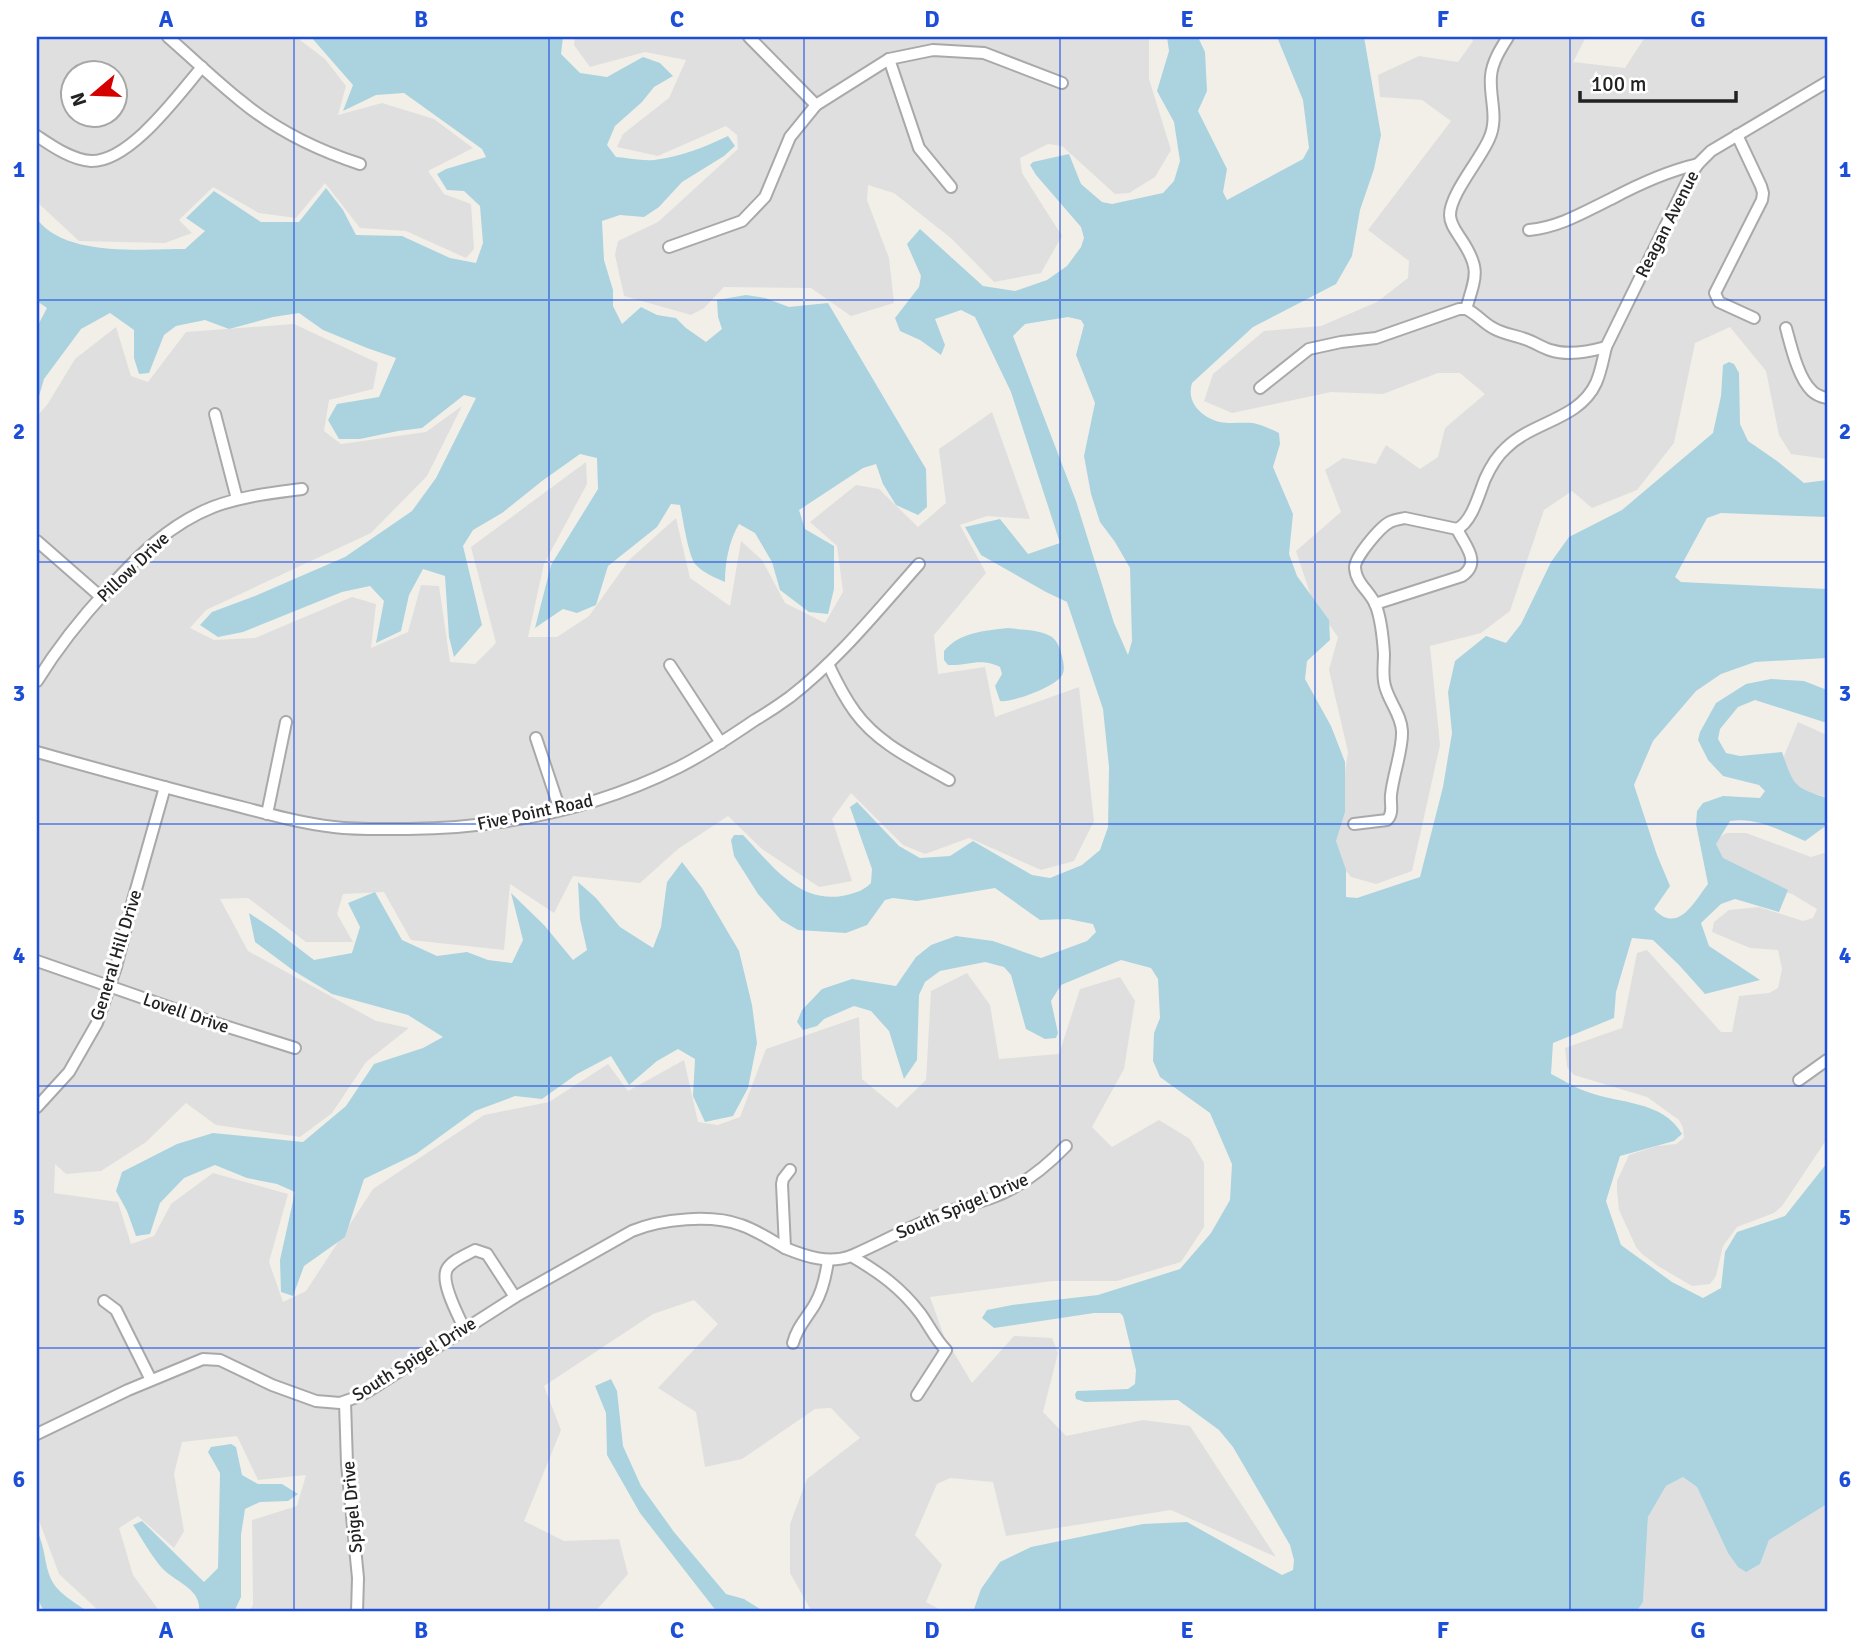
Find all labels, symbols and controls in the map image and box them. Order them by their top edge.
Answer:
text: A [159,5,174,34]
text: B [414,5,428,34]
text: C [670,5,684,34]
text: D [924,5,940,34]
text: E [1180,5,1194,34]
text: F [1437,5,1449,34]
text: G [1690,5,1706,34]
north arrow [60,60,130,130]
scale bar [1580,60,1736,104]
text: 100 m [1591,71,1646,97]
text: N [65,89,92,109]
text: 1 [13,155,25,184]
text: 1 [1839,155,1851,184]
street label: Reagan Avenue [1631,167,1703,281]
text: 2 [13,417,25,446]
text: 2 [1839,417,1851,446]
street label: Pillow Drive [92,527,174,607]
text: 3 [13,679,25,708]
text: 3 [1839,679,1851,708]
street label: Five Point Road [475,789,595,835]
street label: General Hill Drive [86,887,146,1023]
text: 4 [13,941,25,970]
text: 4 [1839,941,1851,970]
street label: Lovell Drive [140,988,232,1038]
street label: South Spigel Drive [892,1168,1032,1244]
text: 5 [13,1203,25,1232]
text: 5 [1839,1203,1851,1232]
street label: South Spigel Drive [348,1312,480,1406]
street label: Spigel Drive [337,1460,367,1554]
text: 6 [13,1465,25,1494]
text: 6 [1839,1465,1851,1494]
text: A [159,1616,174,1645]
text: B [414,1616,428,1645]
text: C [670,1616,684,1645]
text: D [924,1616,940,1645]
text: E [1180,1616,1194,1645]
text: F [1437,1616,1449,1645]
text: G [1690,1616,1706,1645]

